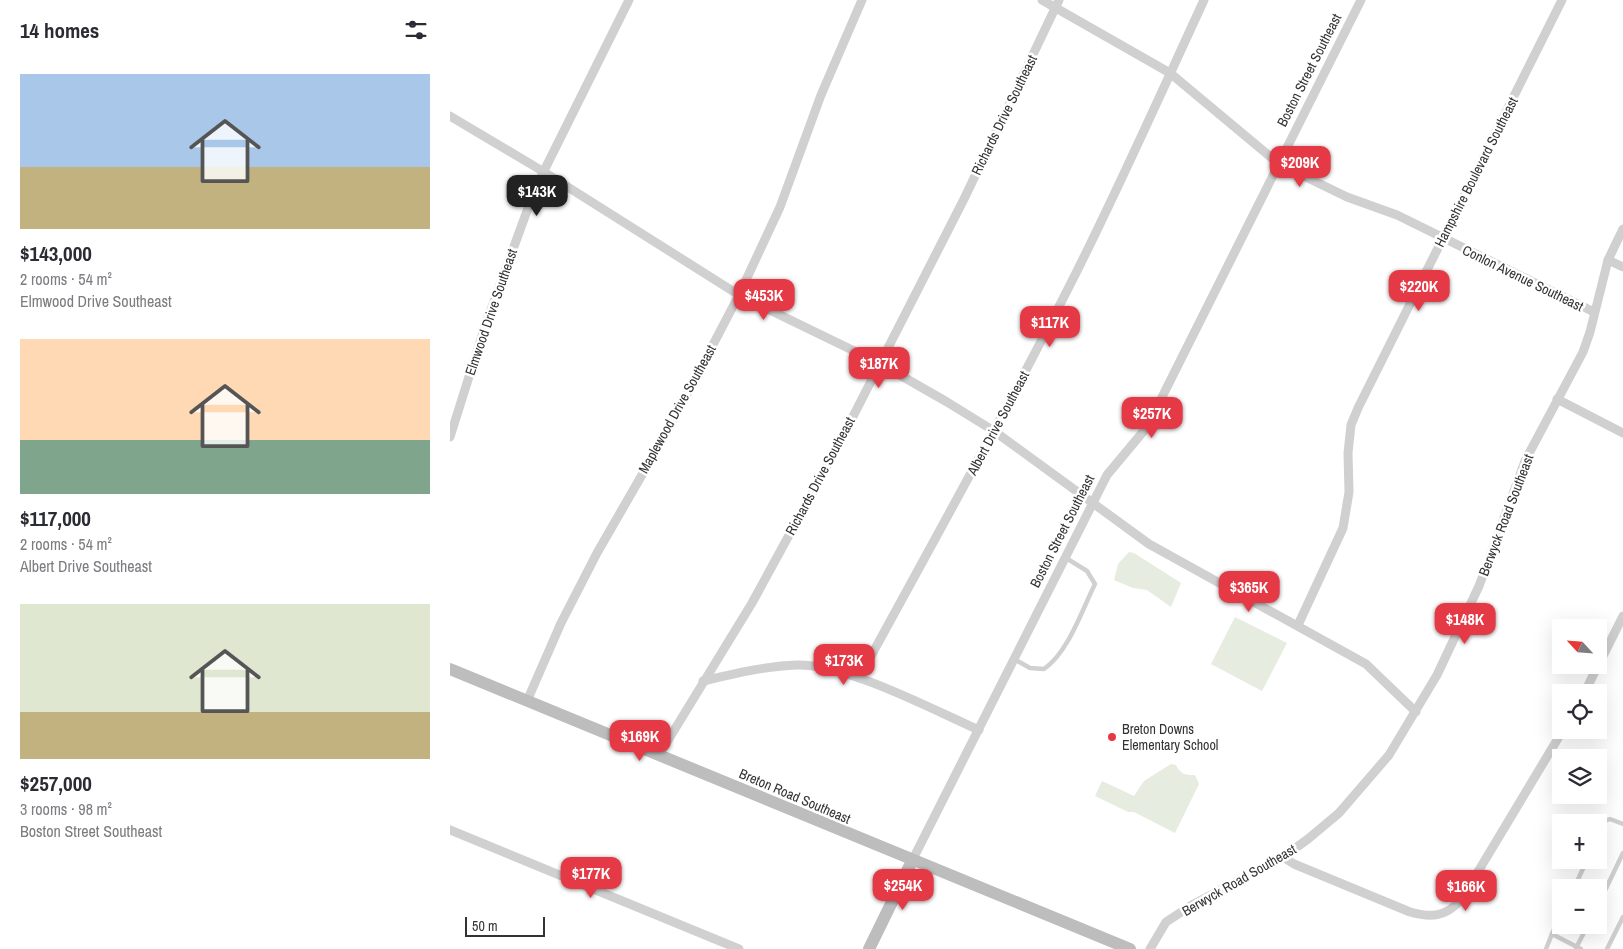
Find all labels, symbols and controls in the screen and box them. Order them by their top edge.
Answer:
street label: Boston Street Southeast [1273,10,1345,130]
text: 14 homes [20,16,99,45]
icon: filters [402,16,430,44]
street label: Richards Drive Southeast [967,52,1041,178]
street label: Hampshire Boulevard Southeast [1430,94,1522,250]
icon: home [180,106,270,196]
pin: $209K [1265,146,1335,188]
text: $209K [1281,151,1319,173]
pin: $143K [502,174,572,217]
text: $143K [518,180,556,202]
text: $143,000 [20,239,92,268]
street label: Conlon Avenue Southeast [1459,241,1587,315]
street label: Elmwood Drive Southeast [461,246,521,378]
text: 2 rooms · 54 m² [20,268,112,290]
pin: $220K [1384,270,1454,312]
text: $220K [1400,275,1438,297]
pin: $453K [729,278,799,321]
text: $453K [745,284,783,306]
text: Elmwood Drive Southeast [20,290,172,312]
pin: $117K [1015,306,1085,348]
text: $117K [1031,311,1069,333]
street label: Maplewood Drive Southeast [634,342,720,476]
pin: $187K [844,346,914,389]
text: $187K [860,352,898,374]
street label: Albert Drive Southeast [962,368,1033,479]
icon: home [180,371,270,461]
pin: $257K [1117,396,1187,439]
text: $257K [1133,402,1171,424]
street label: Richards Drive Southeast [781,414,859,538]
street label: Berwyck Road Southeast [1474,452,1538,578]
street label: Boston Street Southeast [1026,471,1098,591]
text: $117,000 [20,504,91,533]
text: 2 rooms · 54 m² [20,533,112,555]
text: Albert Drive Southeast [20,555,152,577]
pin: $365K [1214,570,1284,613]
text: $365K [1230,576,1268,598]
pin: $148K [1430,602,1500,645]
text: $148K [1446,608,1484,630]
north arrow [1552,619,1608,674]
map controls [1552,619,1607,934]
icon: home [180,636,270,726]
pin: $173K [809,644,879,686]
text: $173K [825,649,863,671]
button: locate [1552,684,1607,739]
pin: $169K [605,720,675,762]
place label: Breton Downs Elementary School [1122,720,1218,754]
text: $169K [621,725,659,747]
marker: Breton Downs Elementary School [1106,731,1118,743]
button: layers [1552,749,1607,804]
street label: Breton Road Southeast [737,764,853,828]
text: $257,000 [20,769,92,798]
text: 3 rooms · 98 m² [20,798,112,820]
button: + [1552,814,1607,869]
text: Boston Street Southeast [20,820,162,842]
street label: Berwyck Road Southeast [1179,840,1299,920]
pin: $177K [556,856,626,899]
text: $177K [572,862,610,884]
pin: $254K [868,868,938,911]
pin: $166K [1431,870,1501,912]
text: $254K [884,874,922,896]
text: $166K [1447,875,1485,897]
button: − [1552,879,1607,934]
scale bar [465,914,545,937]
text: 50 m [472,917,498,935]

